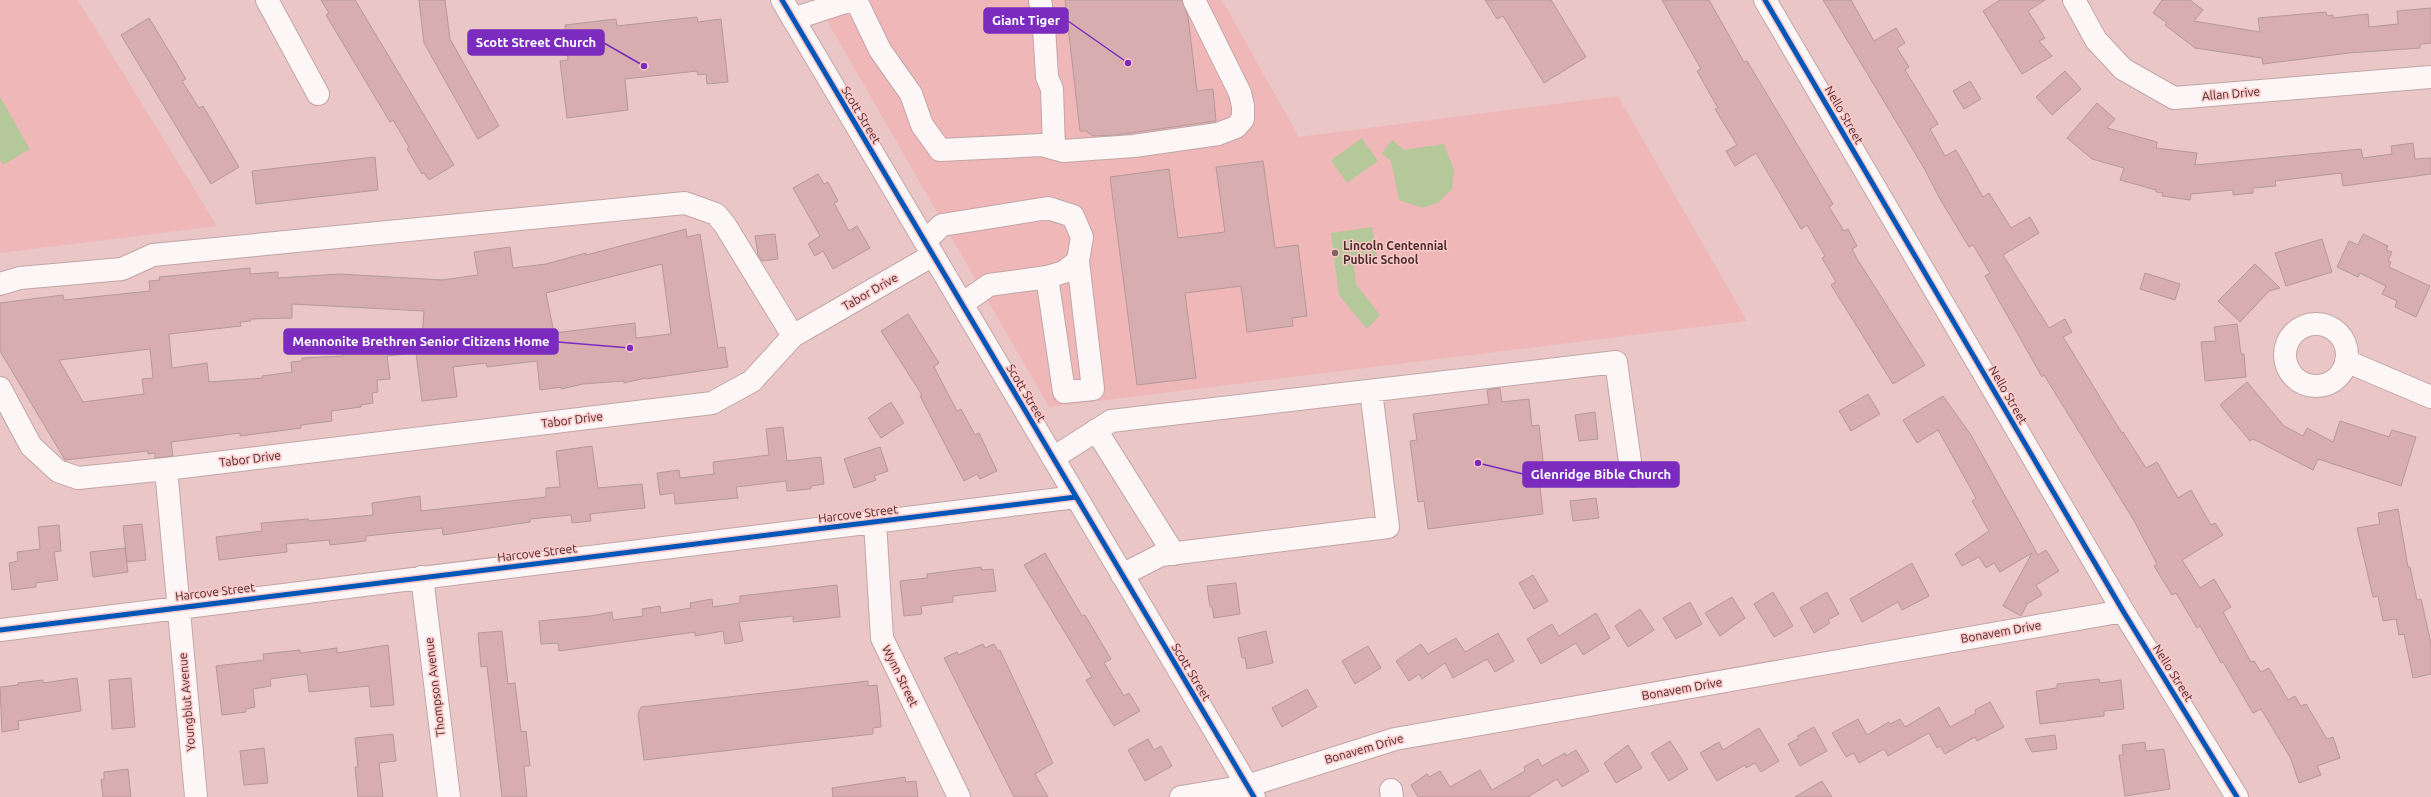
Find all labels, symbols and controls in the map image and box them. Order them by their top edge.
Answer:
callout: Giant Tiger [984,8,1068,33]
text: Giant Tiger [992,13,1061,27]
callout: Scott Street Church [468,30,604,55]
text: Scott Street Church [476,35,596,49]
street label: Nello Street [1823,83,1866,146]
street label: Scott Street [839,84,884,146]
street label: Allan Drive [2201,84,2261,103]
place label: Lincoln Centennial Public School [1343,239,1448,266]
marker: Lincoln Centennial Public School [1330,248,1340,258]
street label: Tabor Drive [840,270,900,313]
callout: Mennonite Brethren Senior Citizens Home [284,329,558,354]
text: Mennonite Brethren Senior Citizens Home [292,334,550,348]
street label: Scott Street [1004,362,1049,424]
street label: Nello Street [1987,363,2030,426]
street label: Tabor Drive [540,409,604,430]
street label: Tabor Drive [218,448,282,469]
callout: Glenridge Bible Church [1523,462,1679,487]
text: Glenridge Bible Church [1531,467,1671,481]
street label: Harcove Street [817,502,899,525]
street label: Harcove Street [496,541,578,564]
street label: Harcove Street [174,580,256,603]
street label: Bonavem Drive [1960,618,2042,645]
street label: Thompson Avenue [422,637,447,738]
street label: Scott Street [1169,641,1214,703]
street label: Nello Street [2151,642,2196,704]
street label: Wynn Street [880,643,921,709]
street label: Youngblut Avenue [176,652,197,752]
street label: Bonavem Drive [1641,675,1723,702]
street label: Bonavem Drive [1323,731,1405,766]

